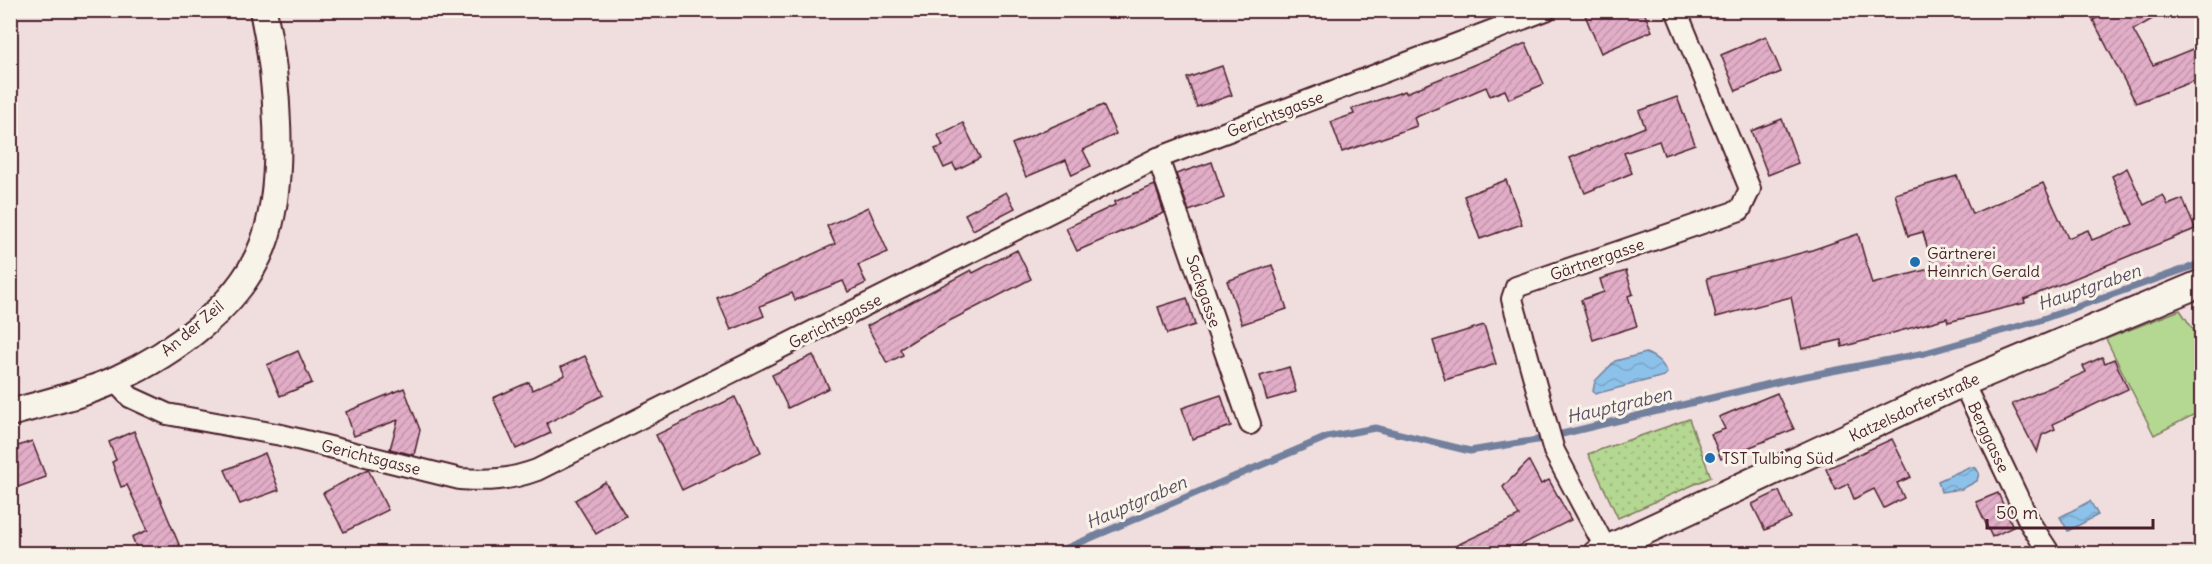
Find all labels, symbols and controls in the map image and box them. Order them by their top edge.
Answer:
street label: Gerichtsgasse [1224,86,1326,142]
street label: Gärtnergasse [1547,234,1647,284]
place label: Gärtnerei Heinrich Gerald [1927,243,2040,281]
street label: Sackgasse [1182,252,1226,330]
marker: Gärtnerei Heinrich Gerald [1908,255,1922,269]
water label: Hauptgraben [2035,258,2144,315]
street label: Gerichtsgasse [785,289,885,353]
street label: An der Zeil [156,296,228,360]
street label: Katzelsdorferstraße [1846,368,1982,446]
water label: Hauptgraben [1564,382,1674,428]
street label: Berggasse [1964,398,2014,476]
street label: Gerichtsgasse [319,435,423,479]
place label: TST Tulbing Süd [1722,448,1834,468]
marker: TST Tulbing Süd [1703,451,1717,465]
water label: Hauptgraben [1082,470,1190,534]
scale bar [1987,492,2154,530]
text: 50 m [1996,501,2038,524]

